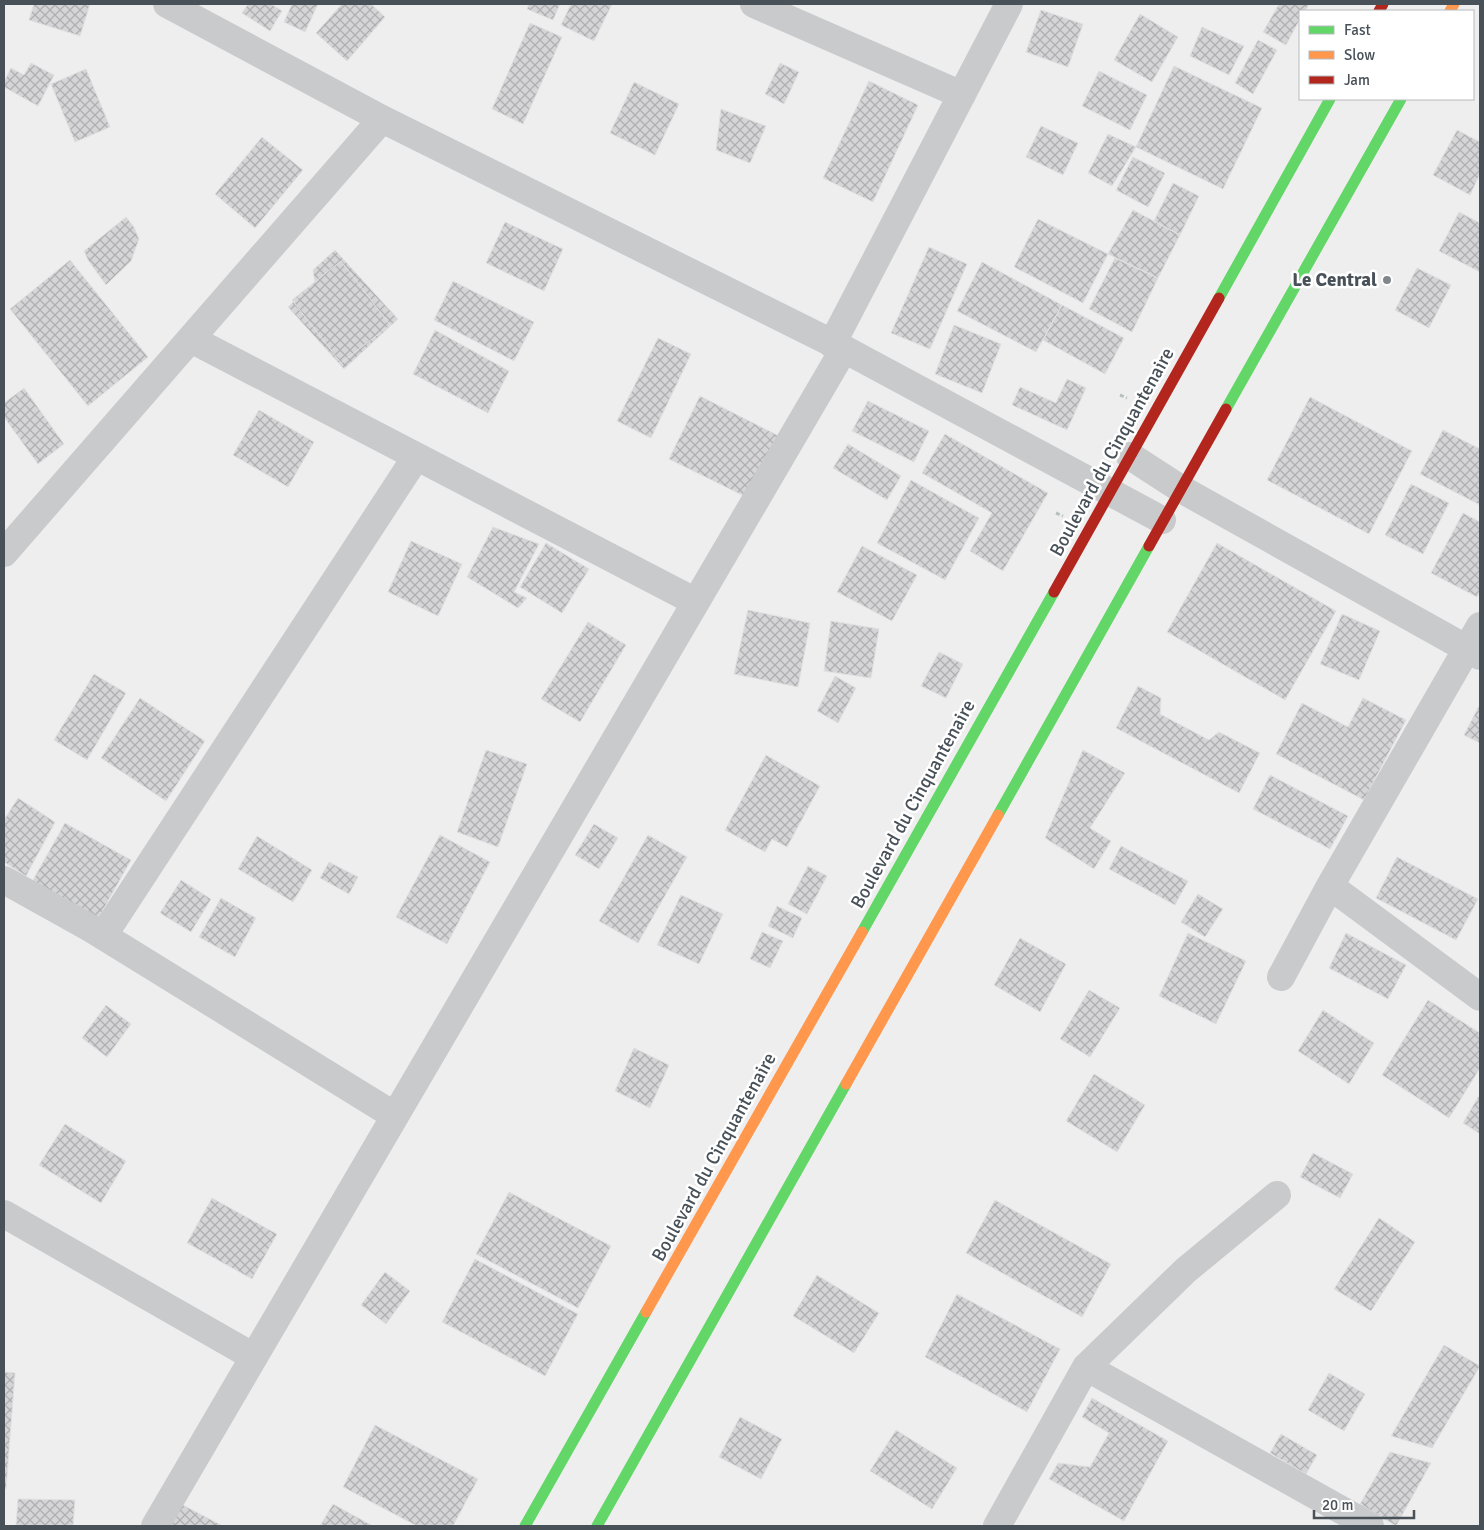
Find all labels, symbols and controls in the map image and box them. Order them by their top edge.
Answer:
legend [1299,10,1474,100]
text: Fast [1344,21,1371,39]
text: Slow [1344,46,1375,64]
text: Jam [1344,71,1370,89]
place label: Le Central [1292,268,1377,292]
marker: Le Central [1381,274,1393,286]
street label: Boulevard du Cinquantenaire [1045,343,1179,561]
street label: Boulevard du Cinquantenaire [846,695,980,913]
street label: Boulevard du Cinquantenaire [647,1048,781,1266]
scale bar [1314,1488,1414,1520]
text: 20 m [1322,1496,1353,1514]

